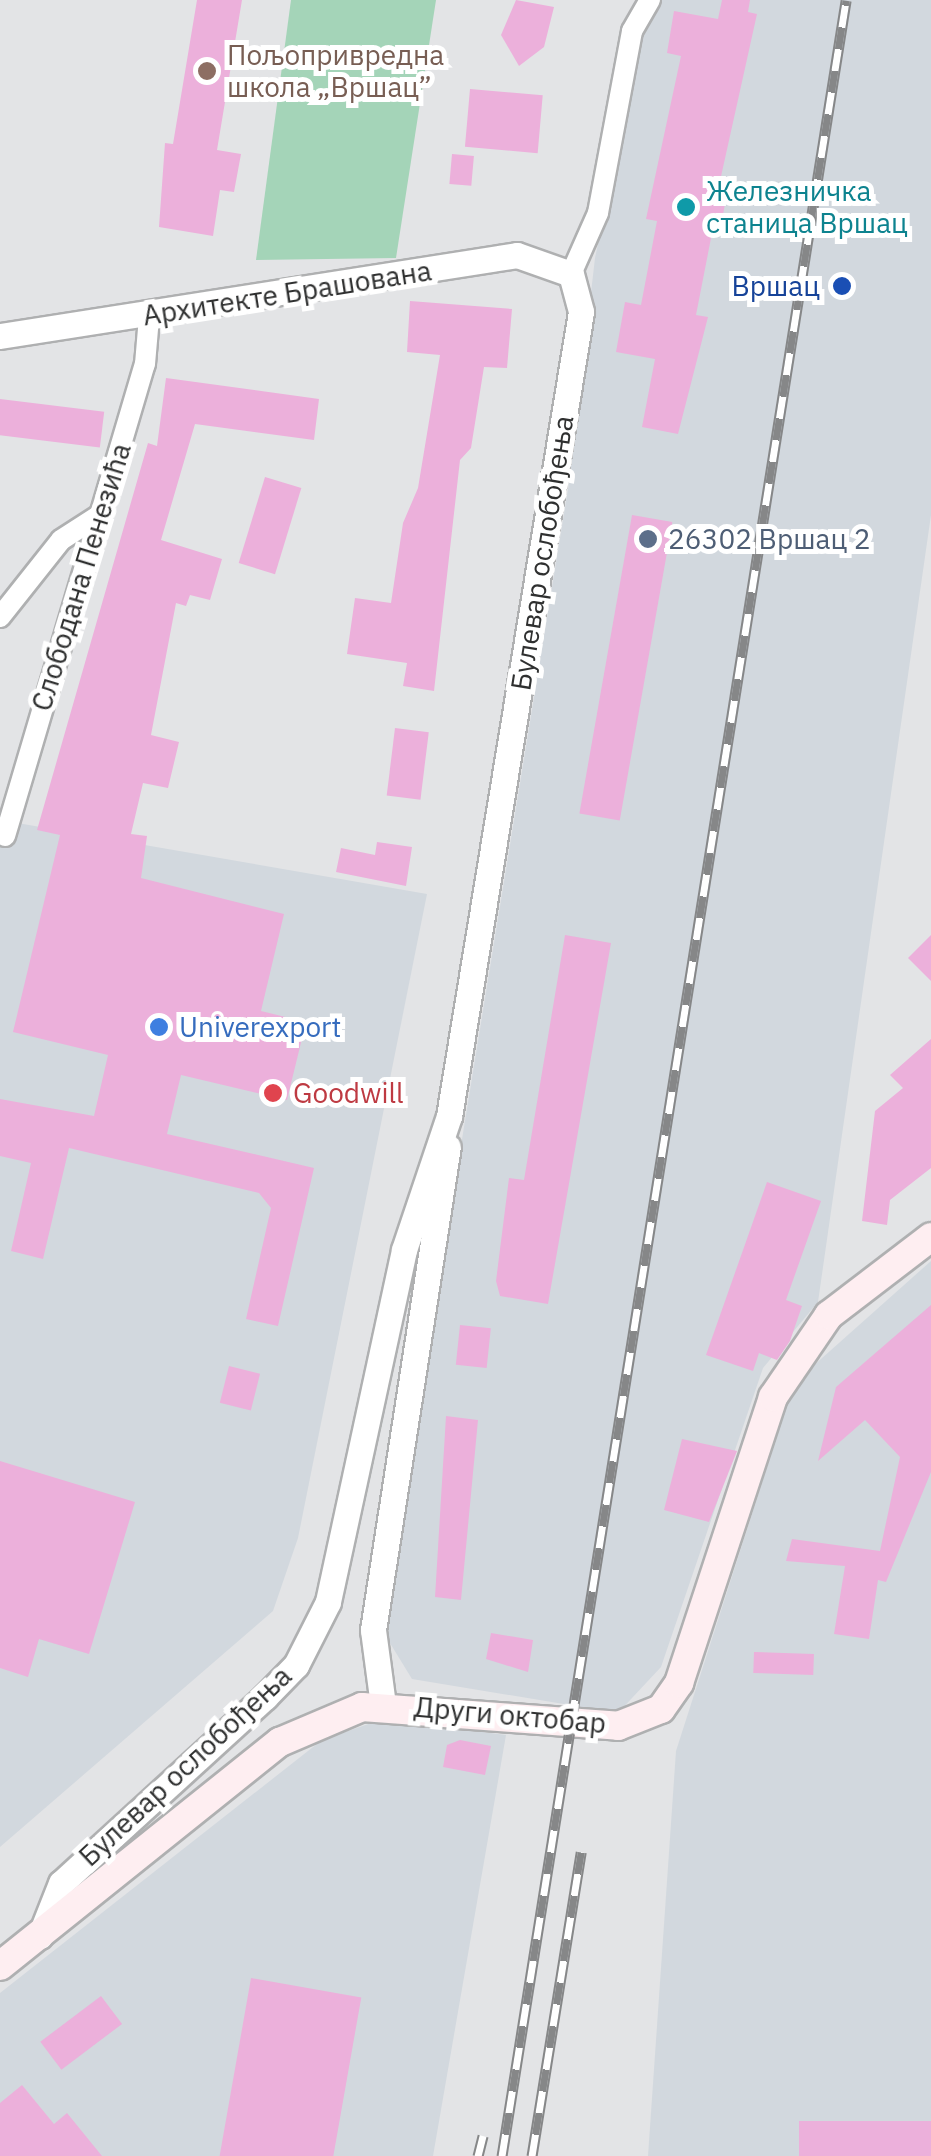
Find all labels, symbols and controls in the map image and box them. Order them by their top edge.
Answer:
place label: Пољопривредна школа „Вршац” [227,38,444,104]
marker: Пољопривредна школа „Вршац” [196,60,218,82]
place label: Железничка станица Вршац [706,174,908,240]
marker: Железничка станица Вршац [675,196,697,218]
street label: Архитекте Брашована [140,254,434,332]
place label: Вршац [731,269,820,303]
marker: Вршац [829,273,855,299]
street label: Булевар ослобођења [504,413,580,693]
street label: Слободана Пенезића [24,439,138,715]
place label: 26302 Вршац 2 [668,522,871,556]
marker: 26302 Вршац 2 [637,528,659,550]
place label: Univerexport [179,1010,341,1044]
marker: Univerexport [148,1016,170,1038]
place label: Goodwill [293,1076,404,1110]
marker: Goodwill [262,1082,284,1104]
street label: Булевар ослобођења [72,1659,298,1873]
street label: Други октобар [413,1690,607,1740]

